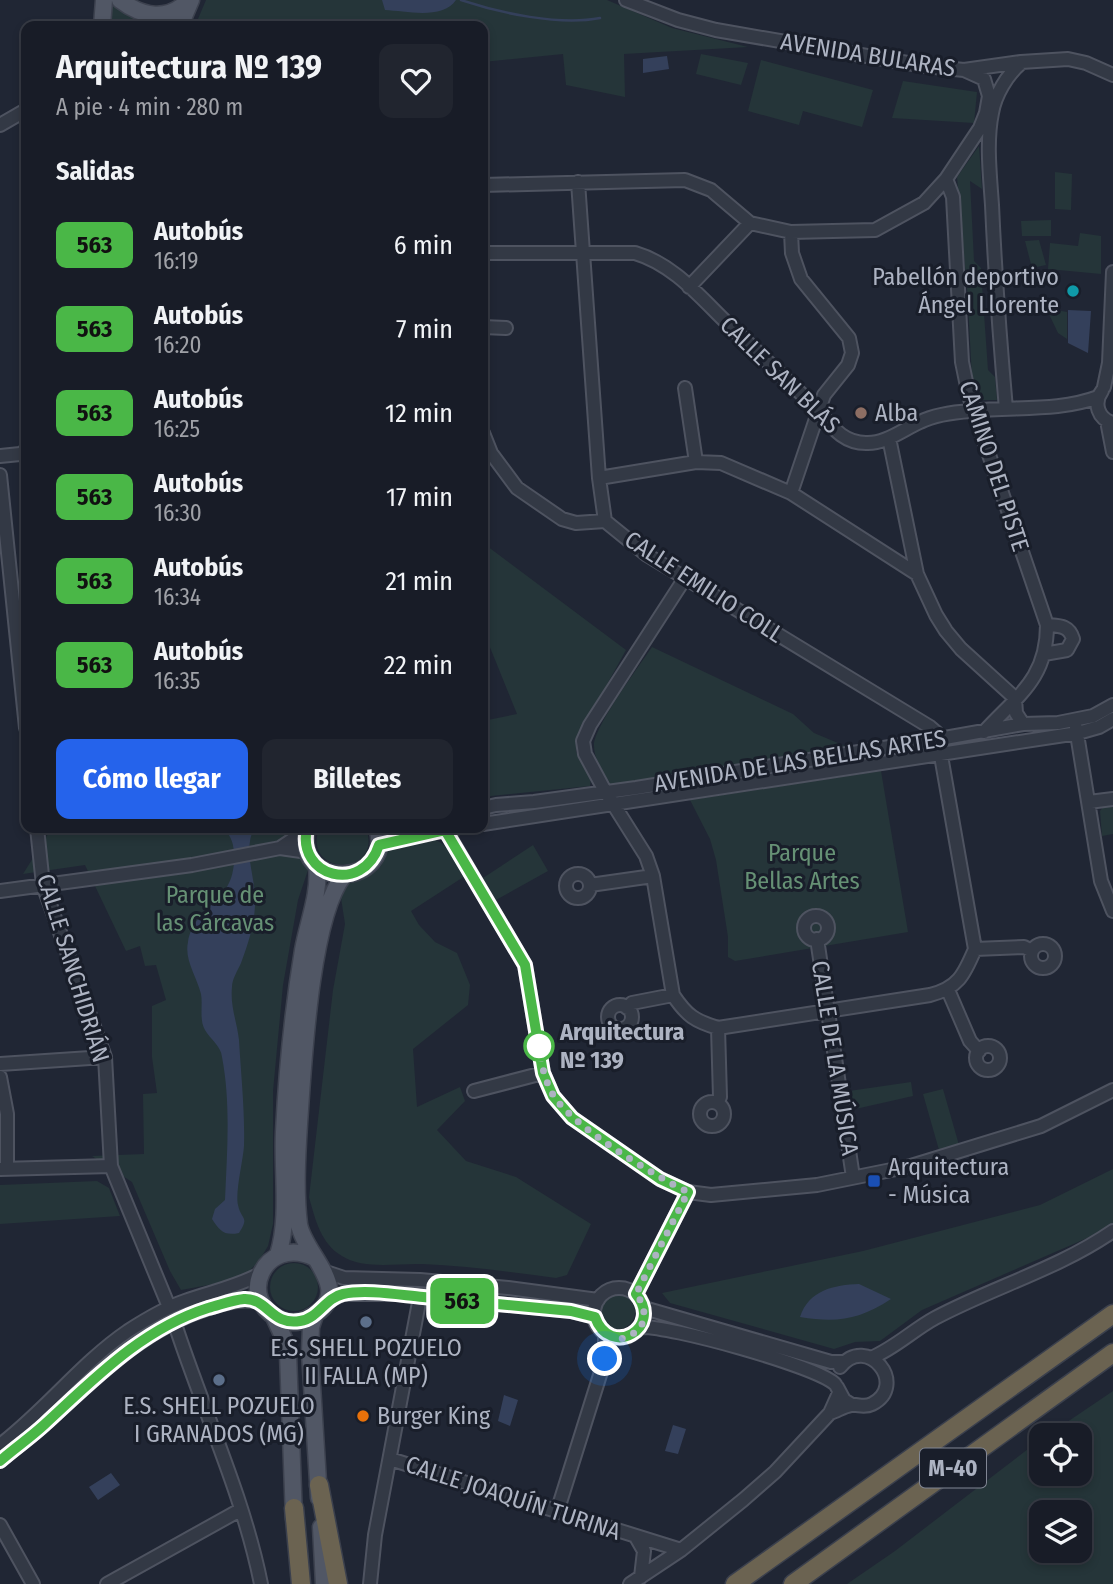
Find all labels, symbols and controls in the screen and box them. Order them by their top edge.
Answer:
street label: AVENIDA BULARAS [779,27,957,83]
button: heart [379,44,453,118]
text: Arquitectura Nº 139 [56,47,322,87]
text: A pie · 4 min · 280 m [56,93,243,121]
text: Salidas [56,156,134,187]
text: Autobús [154,216,243,247]
text: 6 min [394,230,453,261]
text: 563 [77,231,112,259]
text: 16:19 [154,247,198,275]
place label: Pabellón deportivo Ángel Llorente [872,263,1059,319]
marker: Pabellón deportivo Ángel Llorente [1065,283,1081,299]
text: Autobús [154,300,243,331]
street label: CALLE SAN BLÁS [714,310,846,439]
text: 7 min [396,314,453,345]
text: 563 [77,315,112,343]
text: 16:20 [154,331,201,359]
street label: CAMINO DEL PISTE [953,377,1035,555]
text: Autobús [154,384,243,415]
text: 12 min [385,398,453,429]
text: 563 [77,399,112,427]
place label: Alba [875,399,918,427]
marker: Alba [853,405,869,421]
text: 16:25 [154,415,200,443]
text: Autobús [154,468,243,499]
text: 17 min [386,482,453,513]
text: 563 [77,483,112,511]
text: 16:30 [154,499,202,527]
street label: CALLE EMILIO COLL [620,525,789,649]
text: Autobús [154,552,243,583]
text: 21 min [386,566,453,597]
text: 563 [77,567,112,595]
text: 16:34 [154,583,201,611]
text: Autobús [154,636,243,667]
text: 22 min [384,650,453,681]
text: 563 [77,651,112,679]
text: 16:35 [154,667,200,695]
street label: AVENIDA DE LAS BELLAS ARTES [652,724,948,798]
button: Cómo llegar [56,739,248,819]
button: Billetes [262,739,453,819]
park label: Parque Bellas Artes [744,839,860,895]
street label: CALLE SANCHIDRIÁN [31,870,116,1066]
park label: Parque de las Cárcavas [156,881,274,937]
street label: CALLE DE LA MÚSICA [806,958,865,1158]
place label: Arquitectura Nº 139 [559,1018,685,1074]
marker: Arquitectura Nº 139 [524,1031,554,1061]
place label: Arquitectura - Música [888,1153,1009,1209]
marker: Arquitectura - Música [866,1173,882,1189]
line badge: 563 [422,1278,502,1324]
text: 563 [444,1287,480,1315]
marker: E.S. SHELL POZUELO II FALLA (MP) [358,1314,374,1330]
place label: E.S. SHELL POZUELO II FALLA (MP) [270,1334,462,1390]
your location [587,1341,622,1376]
marker: E.S. SHELL POZUELO I GRANADOS (MG) [211,1372,227,1388]
place label: E.S. SHELL POZUELO I GRANADOS (MG) [123,1392,315,1448]
place label: Burger King [377,1402,491,1430]
marker: Burger King [355,1408,371,1424]
map controls [1029,1423,1092,1563]
button: locate [1029,1423,1092,1486]
road number: M-40 [920,1448,986,1488]
street label: CALLE JOAQUÍN TURINA [402,1449,625,1546]
button: layers [1029,1500,1092,1563]

